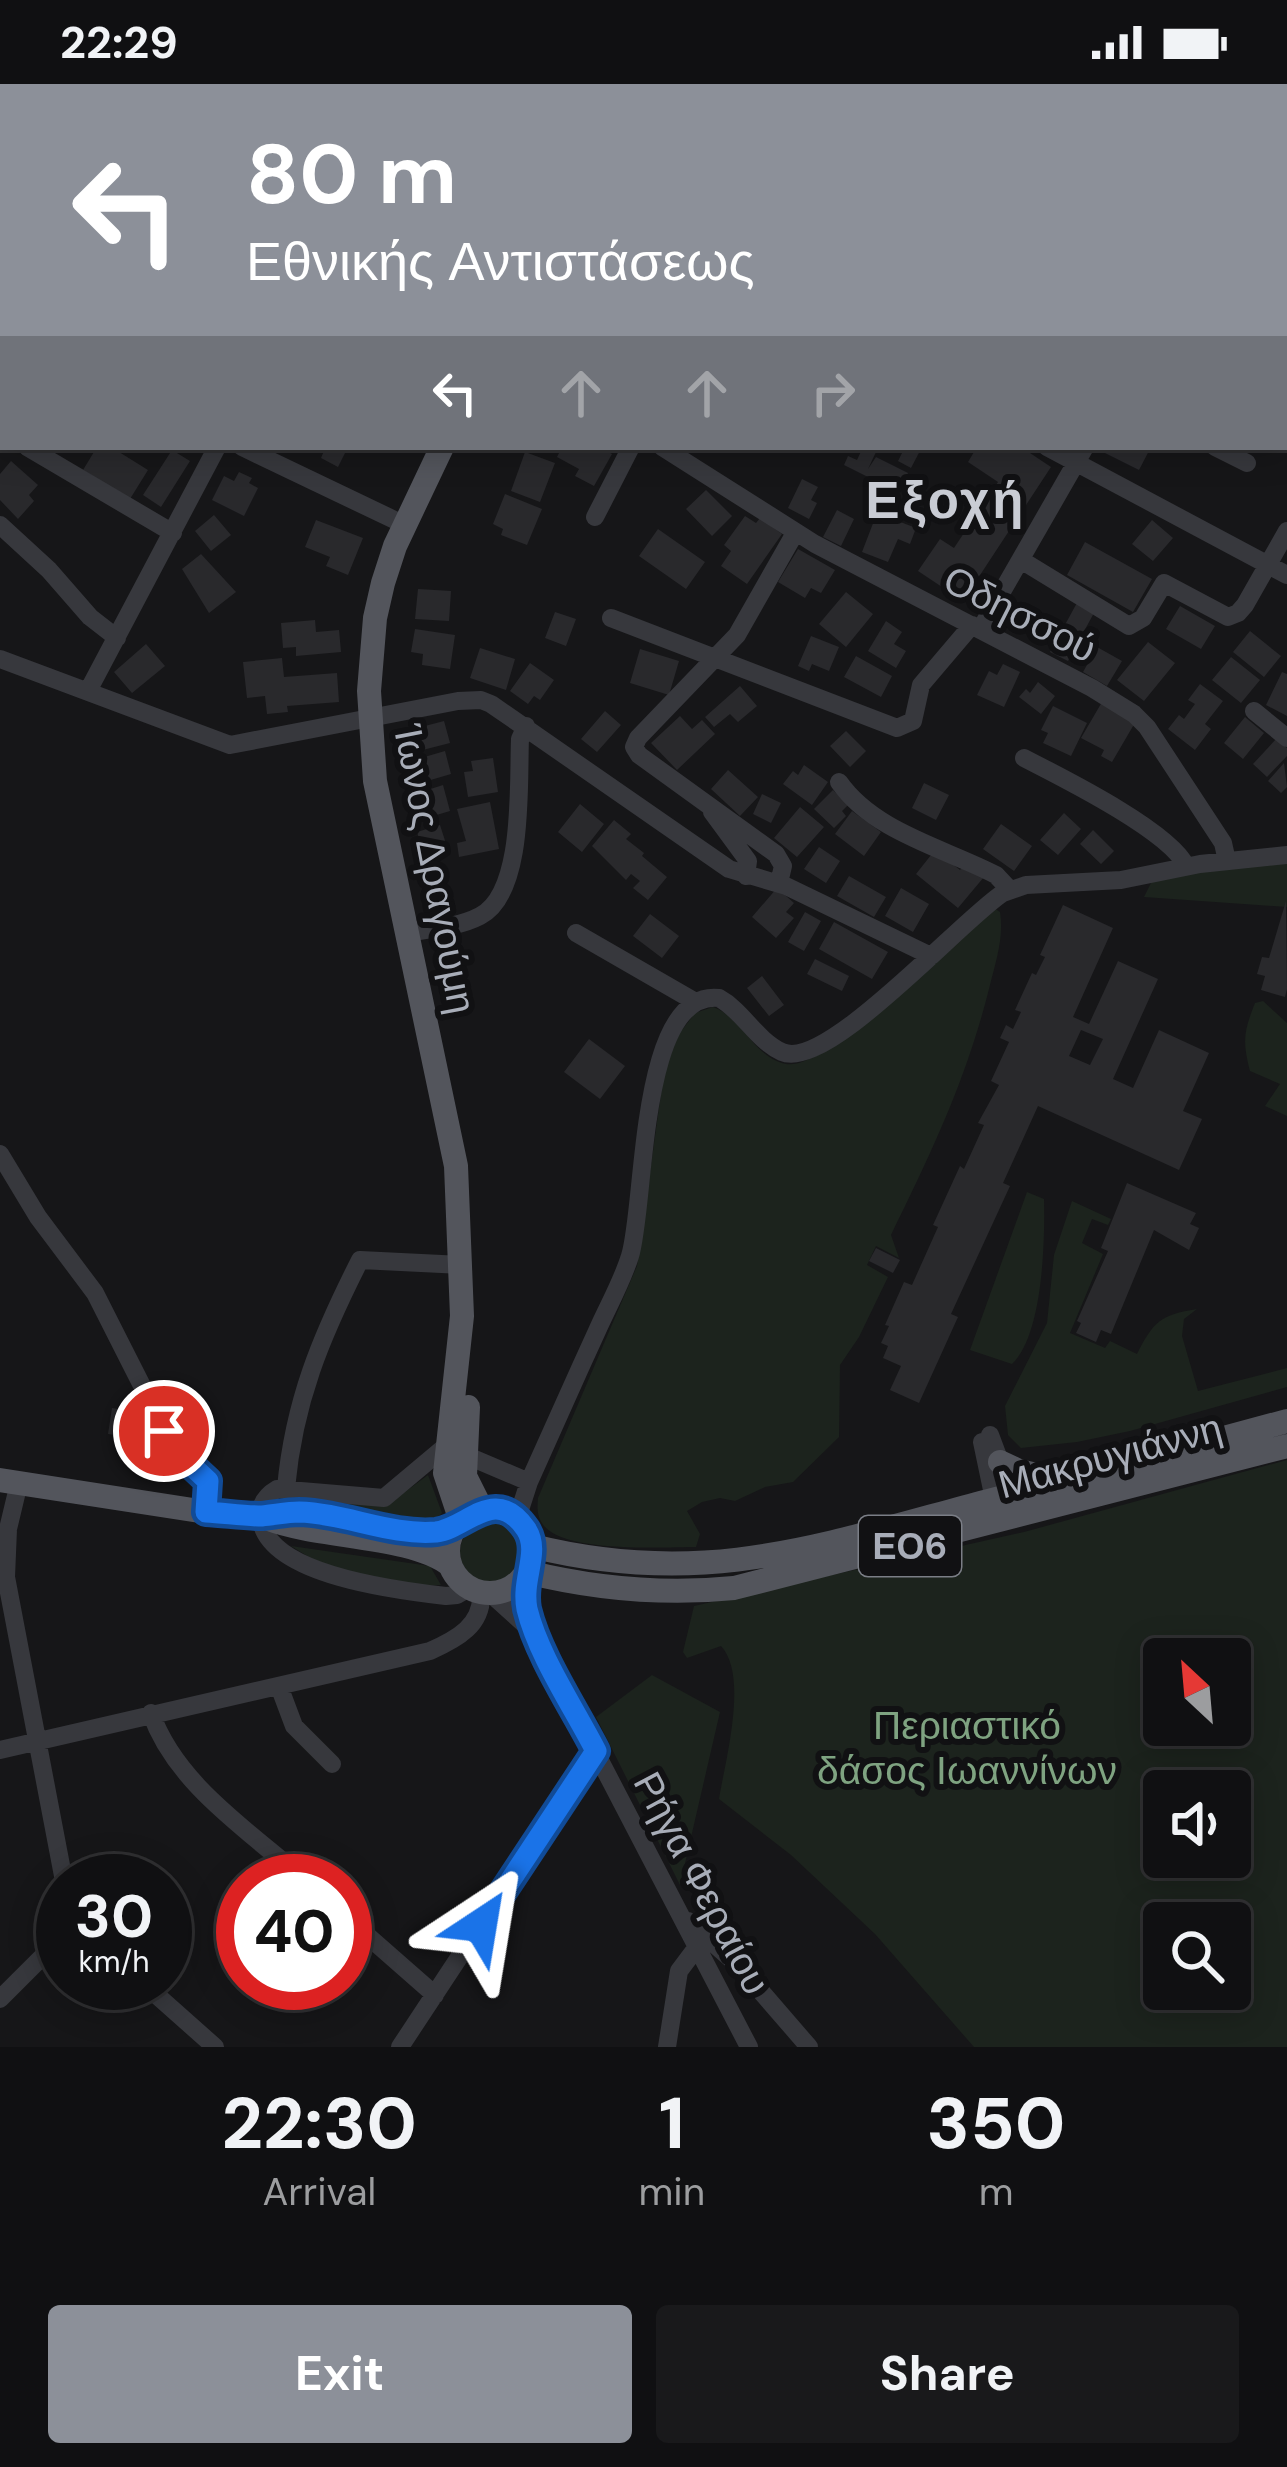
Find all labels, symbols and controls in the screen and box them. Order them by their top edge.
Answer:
text: 22:29 [60,13,178,72]
text: 80 m [246,120,457,229]
icon: left [48,132,204,288]
text: Εθνικής Αντιστάσεως [246,226,755,297]
icon: left [422,360,488,426]
icon: ahead [548,360,614,426]
icon: ahead [674,360,740,426]
icon: right [800,360,866,426]
district label: Εξοχή [866,467,1026,534]
street label: Οδησσού [935,554,1105,674]
street label: Ίωνος Δραγούμη [382,719,488,1018]
pin [113,1380,215,1482]
icon: arrive [131,1398,197,1464]
street label: Μακρυγιάννη [993,1402,1227,1510]
road number: ΕΟ6 [859,1516,961,1576]
north arrow [1143,1638,1251,1746]
map controls [1143,1638,1251,2010]
park label: Περιαστικό δάσος Ιωαννίνων [817,1700,1117,1796]
street label: Ρήγα Φεραίου [622,1763,782,2003]
button: sound [1143,1770,1251,1878]
speed limit sign: 40 [216,1854,372,2010]
position arrow [418,1862,544,1988]
text: 30 [75,1877,153,1956]
button: search [1143,1902,1251,2010]
text: km/h [79,1942,149,1981]
text: 22:30 [222,2077,417,2170]
text: 1 [659,2077,685,2170]
text: 350 [927,2077,1065,2170]
text: Arrival [262,2166,376,2217]
text: min [639,2166,705,2217]
text: m [979,2166,1013,2217]
button: Exit [48,2305,632,2443]
button: Share [656,2305,1239,2443]

